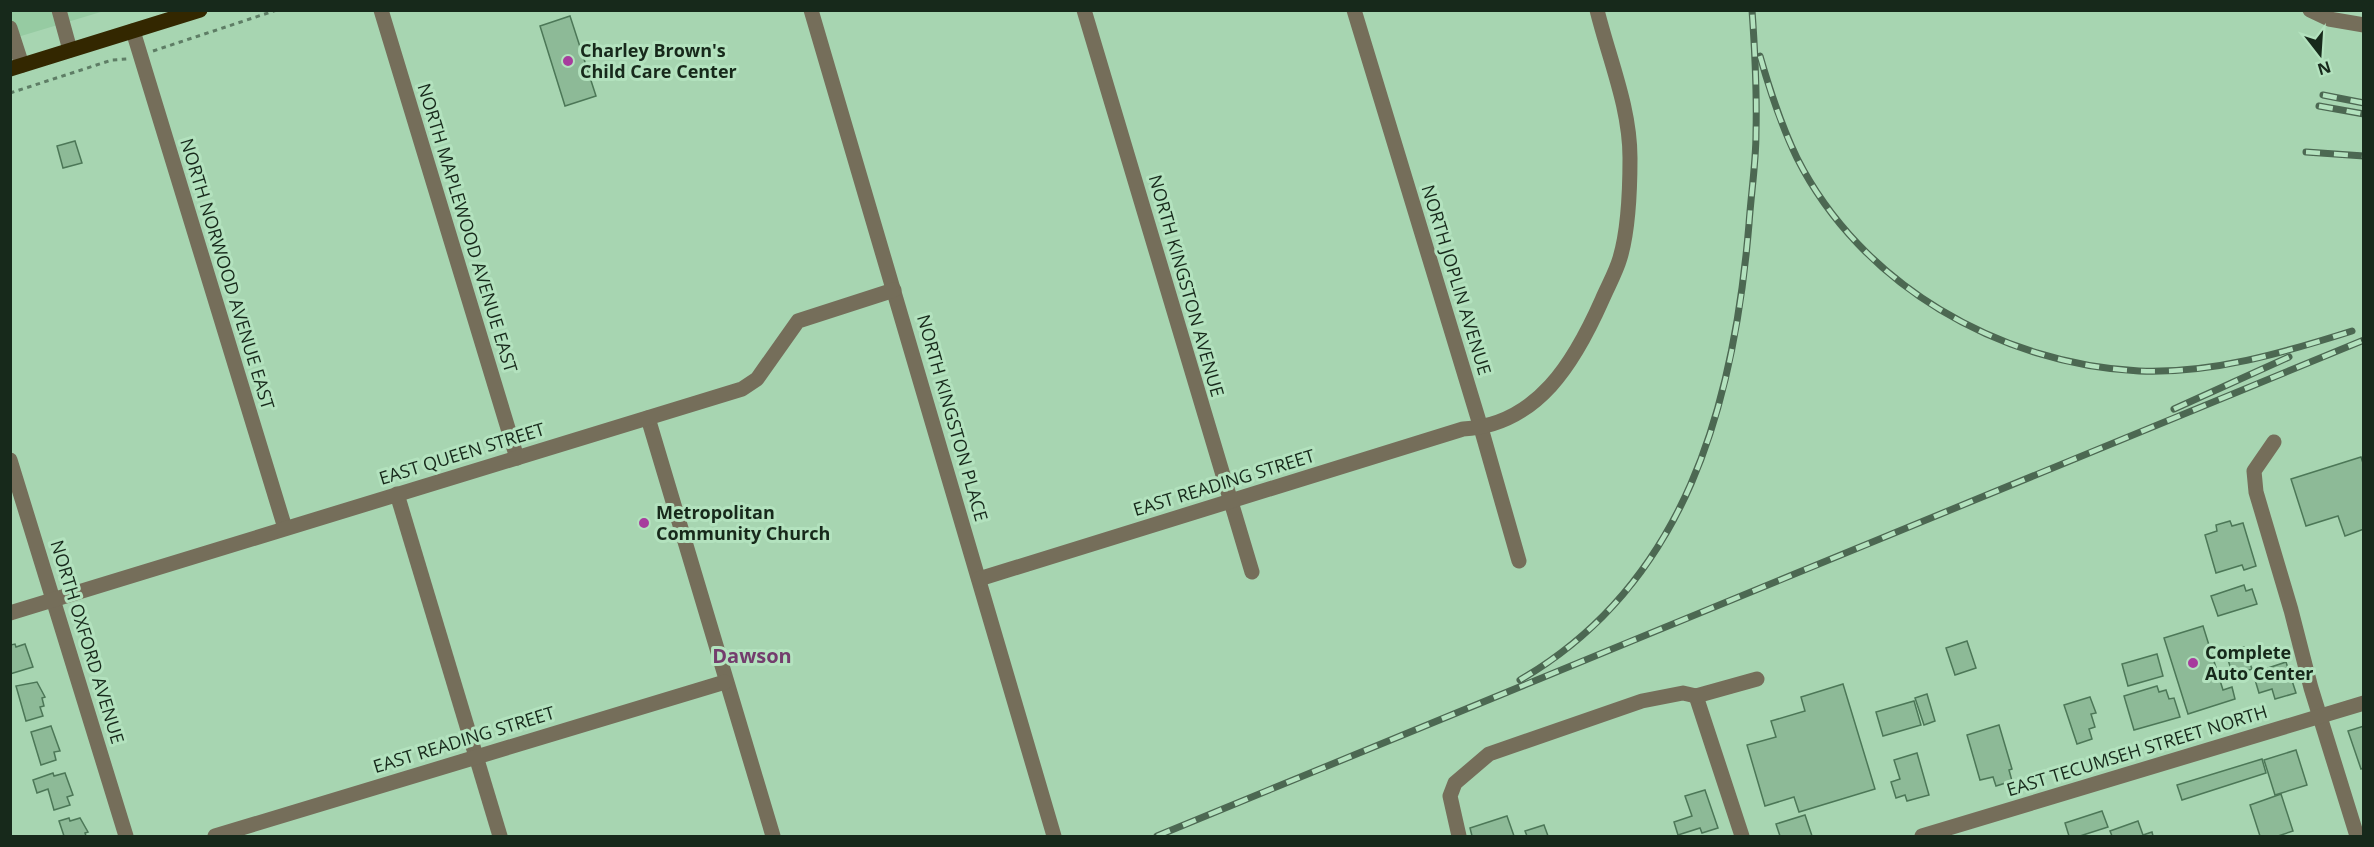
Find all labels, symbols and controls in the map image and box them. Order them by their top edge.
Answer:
north arrow [2290,24,2350,84]
place label: Charley Brown's Child Care Center [580,38,737,83]
marker: Charley Brown's Child Care Center [561,54,575,68]
text: N [2315,56,2334,81]
street label: NORTH MAPLEWOOD AVENUE EAST [412,80,524,375]
street label: NORTH NORWOOD AVENUE EAST [175,135,281,412]
street label: NORTH KINGSTON AVENUE [1144,172,1230,400]
street label: NORTH JOPLIN AVENUE [1417,182,1497,378]
street label: NORTH KINGSTON PLACE [912,311,994,524]
street label: EAST QUEEN STREET [376,416,548,490]
street label: EAST READING STREET [1130,443,1317,521]
place label: Metropolitan Community Church [656,500,830,545]
marker: Metropolitan Community Church [637,516,651,530]
street label: NORTH OXFORD AVENUE [46,537,130,747]
place label: Complete Auto Center [2205,640,2313,685]
district label: Dawson [712,642,792,669]
marker: Complete Auto Center [2186,656,2200,670]
street label: EAST TECUMSEH STREET NORTH [2003,699,2270,801]
street label: EAST READING STREET [370,700,557,778]

